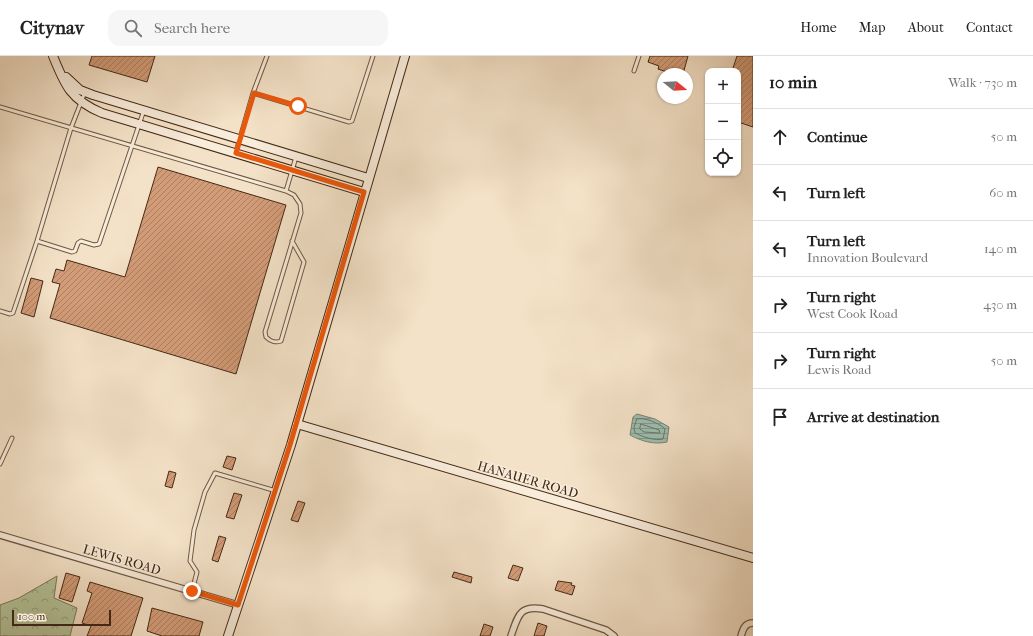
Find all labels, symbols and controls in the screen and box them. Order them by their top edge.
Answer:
search box [108,10,388,46]
text: Citynav [20,17,84,39]
icon: search [122,17,144,39]
text: Search here [154,19,230,37]
text: Home [800,19,837,36]
text: Map [859,19,886,36]
text: About [908,19,944,36]
text: Contact [966,19,1013,36]
north arrow [657,68,693,104]
map controls [705,68,741,176]
button: + [705,68,741,104]
text: 10 min [769,72,817,92]
text: Walk · 730 m [948,75,1017,90]
route start [289,97,307,115]
button: − [705,104,741,140]
icon: ahead [769,126,791,148]
text: Continue [807,128,867,146]
text: 50 m [991,129,1017,144]
button: locate [705,140,741,176]
icon: left [769,182,791,204]
text: Turn left [807,184,865,202]
text: 60 m [989,185,1017,200]
text: Turn left [807,232,865,250]
icon: left [769,238,791,260]
text: 140 m [984,241,1017,256]
text: Innovation Boulevard [807,250,928,265]
text: Turn right [807,288,876,306]
icon: right [769,294,791,316]
text: 430 m [983,297,1017,312]
text: West Cook Road [807,306,898,321]
text: Turn right [807,344,876,362]
icon: right [769,350,791,372]
text: 50 m [991,353,1017,368]
text: Lewis Road [807,362,871,377]
icon: arrive [769,406,791,428]
text: Arrive at destination [807,408,939,426]
street label: HANAUER ROAD [476,458,580,501]
street label: LEWIS ROAD [81,541,163,578]
route end [183,582,201,600]
scale bar [12,608,111,627]
text: 100 m [18,610,46,623]

